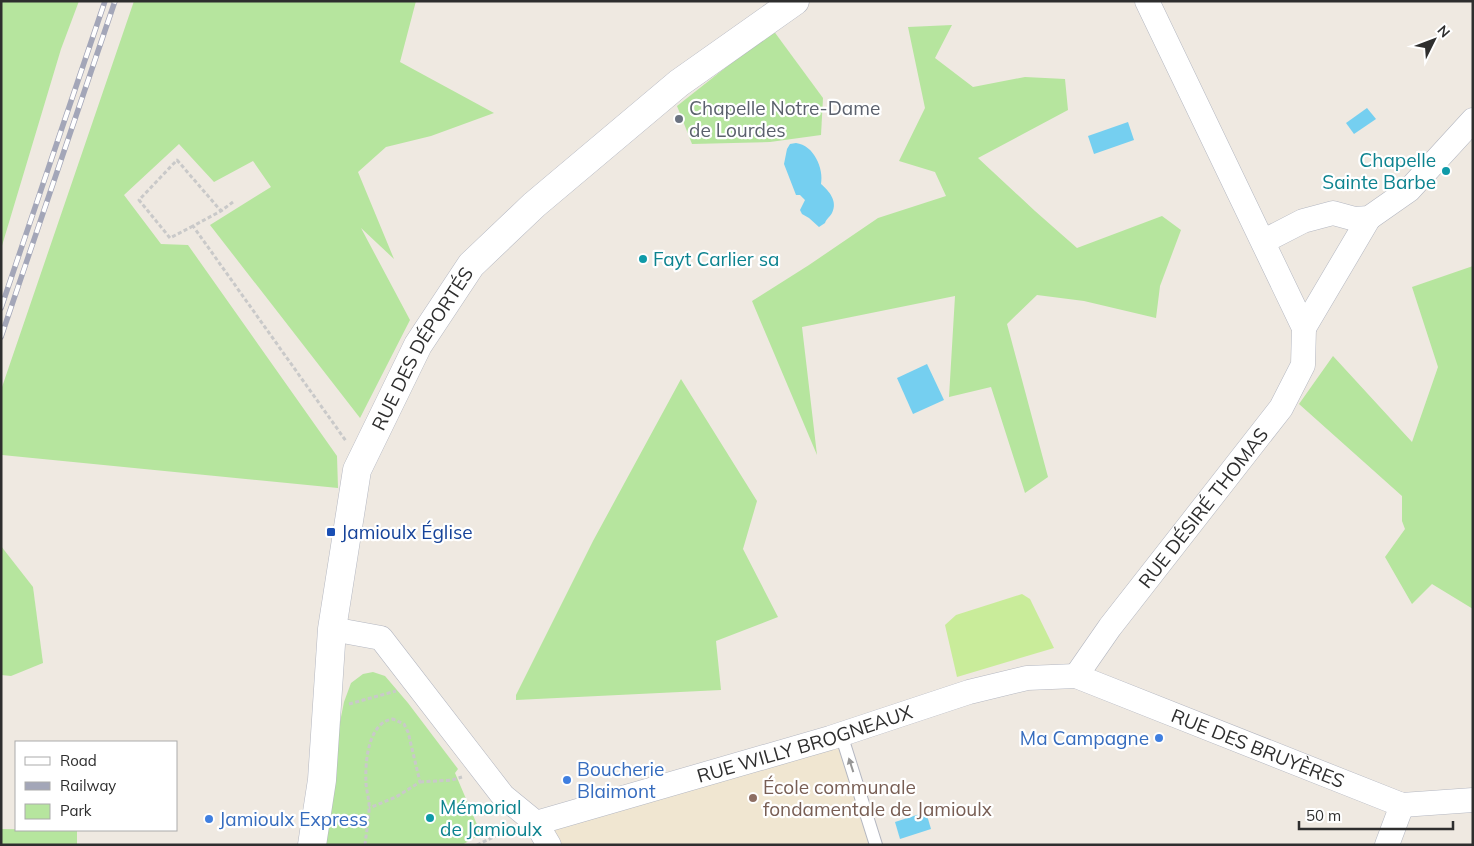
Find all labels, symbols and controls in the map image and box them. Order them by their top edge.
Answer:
north arrow [1409,15,1459,65]
text: N [1433,21,1454,41]
place label: Chapelle Notre-Dame de Lourdes [689,96,880,142]
marker: Chapelle Notre-Dame de Lourdes [673,113,685,125]
place label: Chapelle Sainte Barbe [1322,148,1436,194]
marker: Chapelle Sainte Barbe [1440,165,1452,177]
place label: Fayt Carlier sa [653,247,780,271]
marker: Fayt Carlier sa [637,253,649,265]
street label: RUE DES DÉPORTÉS [366,262,478,434]
street label: RUE DÉSIRÉ THOMAS [1133,423,1273,593]
place label: Jamioulx Église [341,520,473,544]
marker: Jamioulx Église [325,526,337,538]
street label: RUE WILLY BROGNEAUX [694,699,916,788]
street label: RUE DES BRUYÈRES [1168,703,1348,793]
place label: Ma Campagne [1020,726,1149,750]
marker: Ma Campagne [1153,732,1165,744]
legend [15,741,178,831]
text: Road [60,751,97,770]
place label: Boucherie Blaimont [577,757,664,803]
one-way arrow [847,757,855,772]
marker: Boucherie Blaimont [561,774,573,786]
place label: École communale fondamentale de Jamioulx [763,775,992,821]
text: Railway [60,776,116,795]
marker: École communale fondamentale de Jamioulx [747,792,759,804]
place label: Mémorial de Jamioulx [440,795,542,841]
scale bar [1299,798,1453,830]
text: Park [60,801,92,820]
text: 50 m [1306,806,1341,825]
place label: Jamioulx Express [219,807,368,831]
marker: Mémorial de Jamioulx [424,812,436,824]
marker: Jamioulx Express [203,813,215,825]

